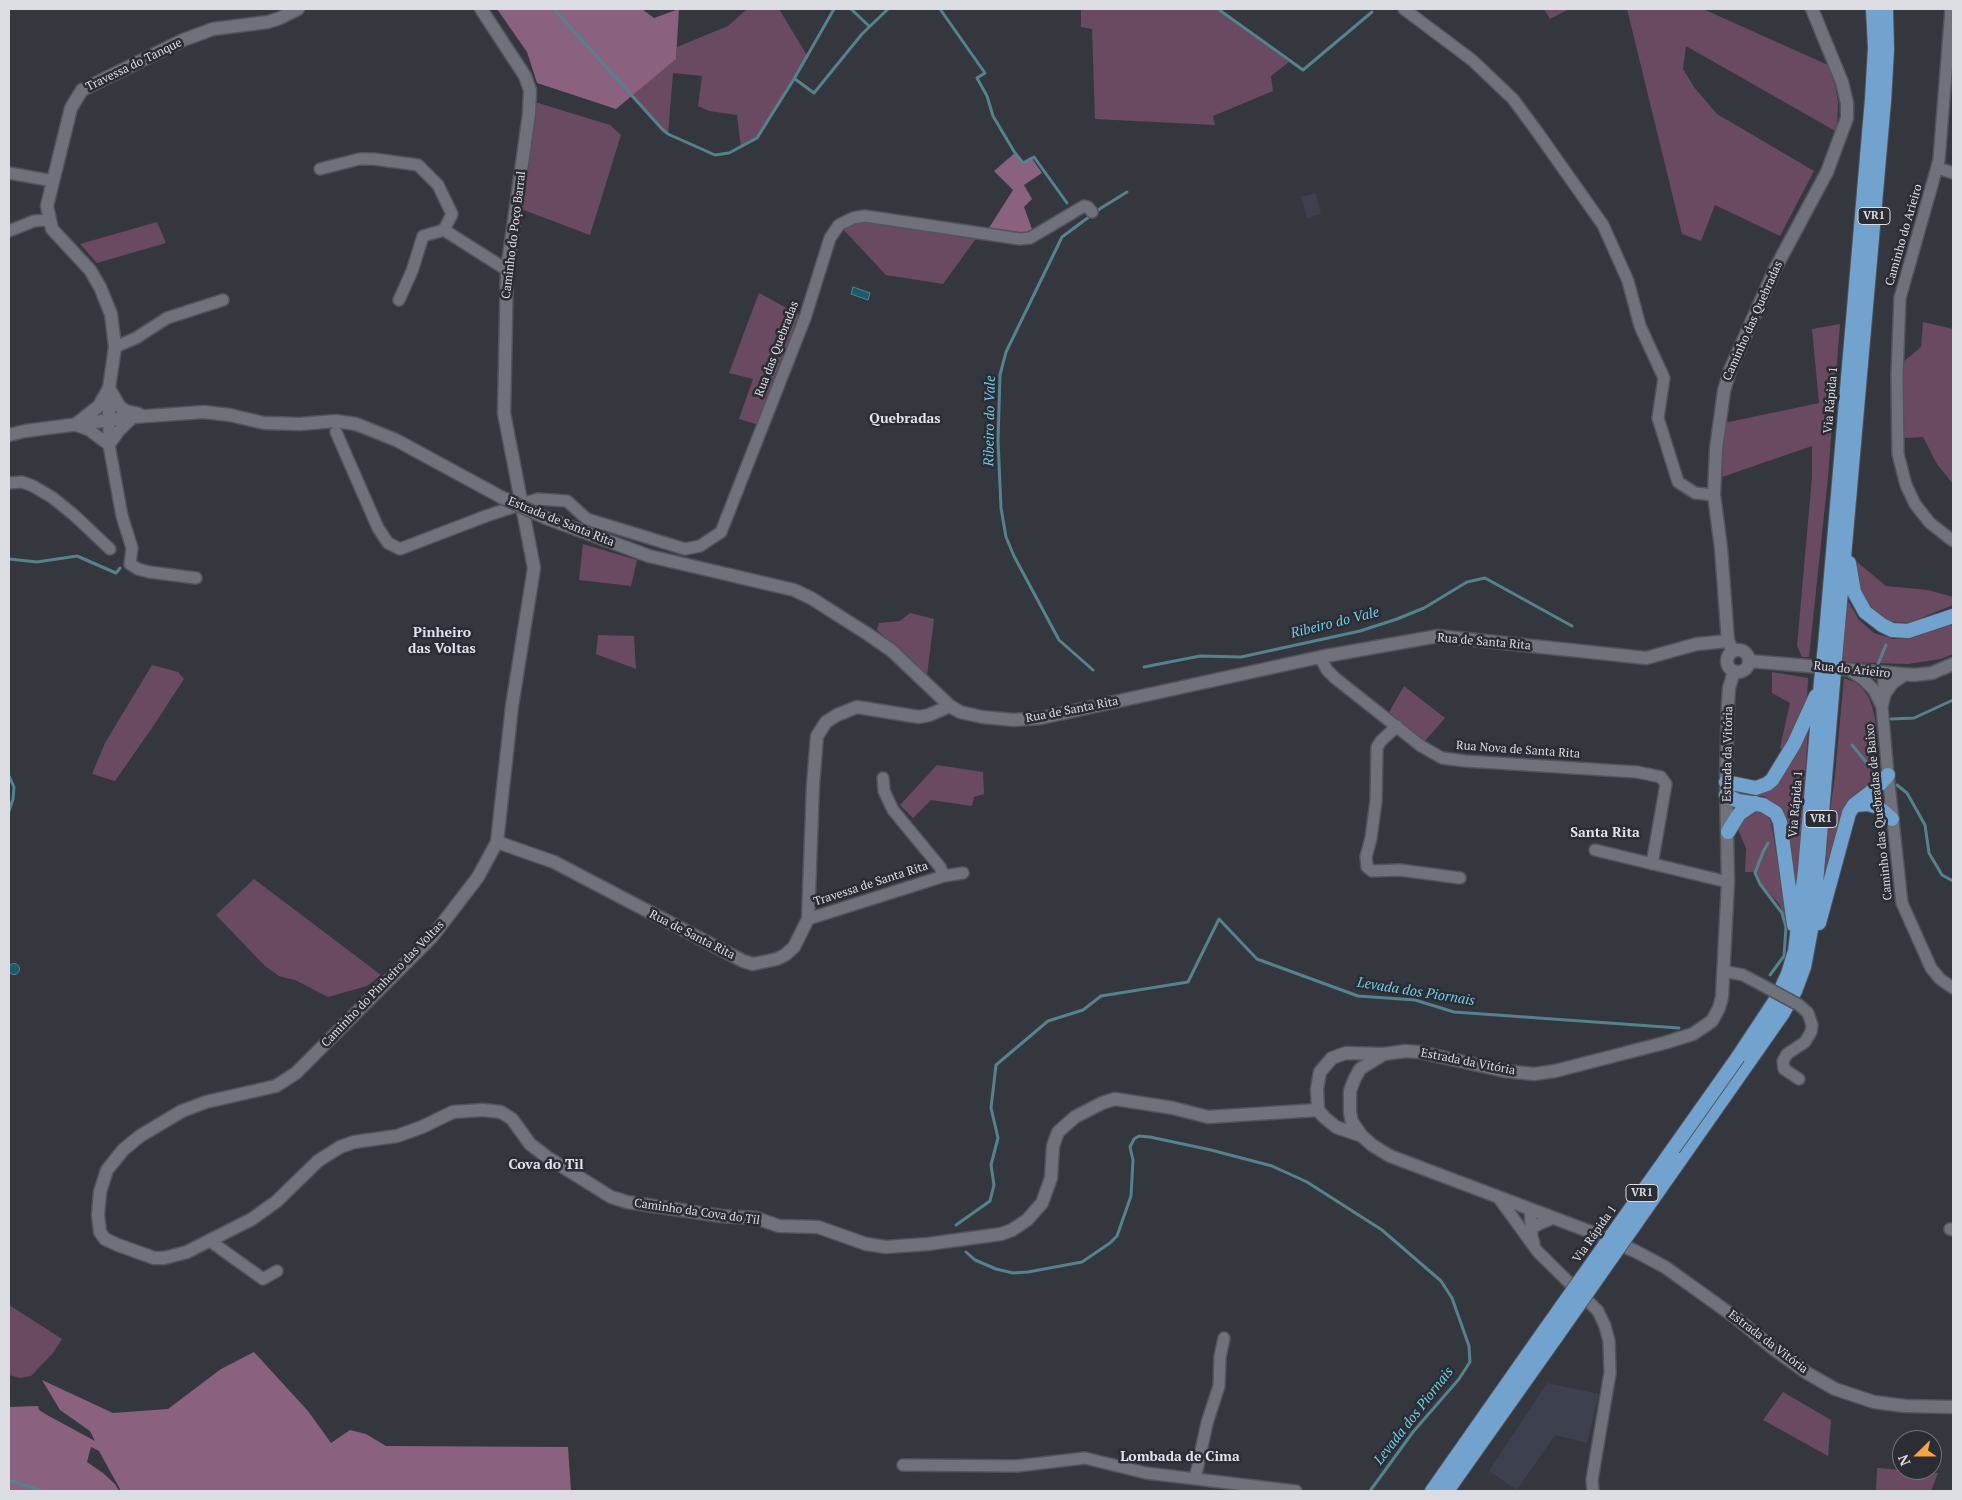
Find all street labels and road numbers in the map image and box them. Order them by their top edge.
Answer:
street label: Travessa do Tanque [84,36,184,94]
street label: Caminho do Poço Barral [499,170,529,300]
street label: Caminho do Arieiro [1883,183,1925,287]
road number: VR1 [1858,208,1890,225]
street label: Caminho das Quebradas [1720,259,1786,383]
street label: Rua das Quebradas [752,299,802,399]
street label: Via Rápida 1 [1821,366,1841,434]
street label: Estrada de Santa Rita [506,494,616,550]
street label: Rua de Santa Rita [1437,631,1531,653]
street label: Rua do Arieiro [1813,659,1891,681]
street label: Rua de Santa Rita [1025,694,1119,726]
street label: Estrada da Vitória [1720,706,1736,802]
street label: Caminho das Quebradas de Baixo [1863,723,1895,901]
street label: Rua Nova de Santa Rita [1456,738,1580,762]
street label: Via Rápida 1 [1786,770,1806,838]
road number: VR1 [1805,811,1837,828]
street label: Travessa de Santa Rita [812,859,930,909]
street label: Rua de Santa Rita [647,907,737,963]
street label: Caminho do Pinheiro das Voltas [319,918,447,1050]
street label: Estrada da Vitória [1420,1046,1516,1078]
road number: VR1 [1626,1184,1658,1202]
street label: Caminho da Cova do Til [633,1196,761,1228]
street label: Via Rápida 1 [1570,1202,1620,1266]
street label: Estrada da Vitória [1725,1307,1811,1377]

